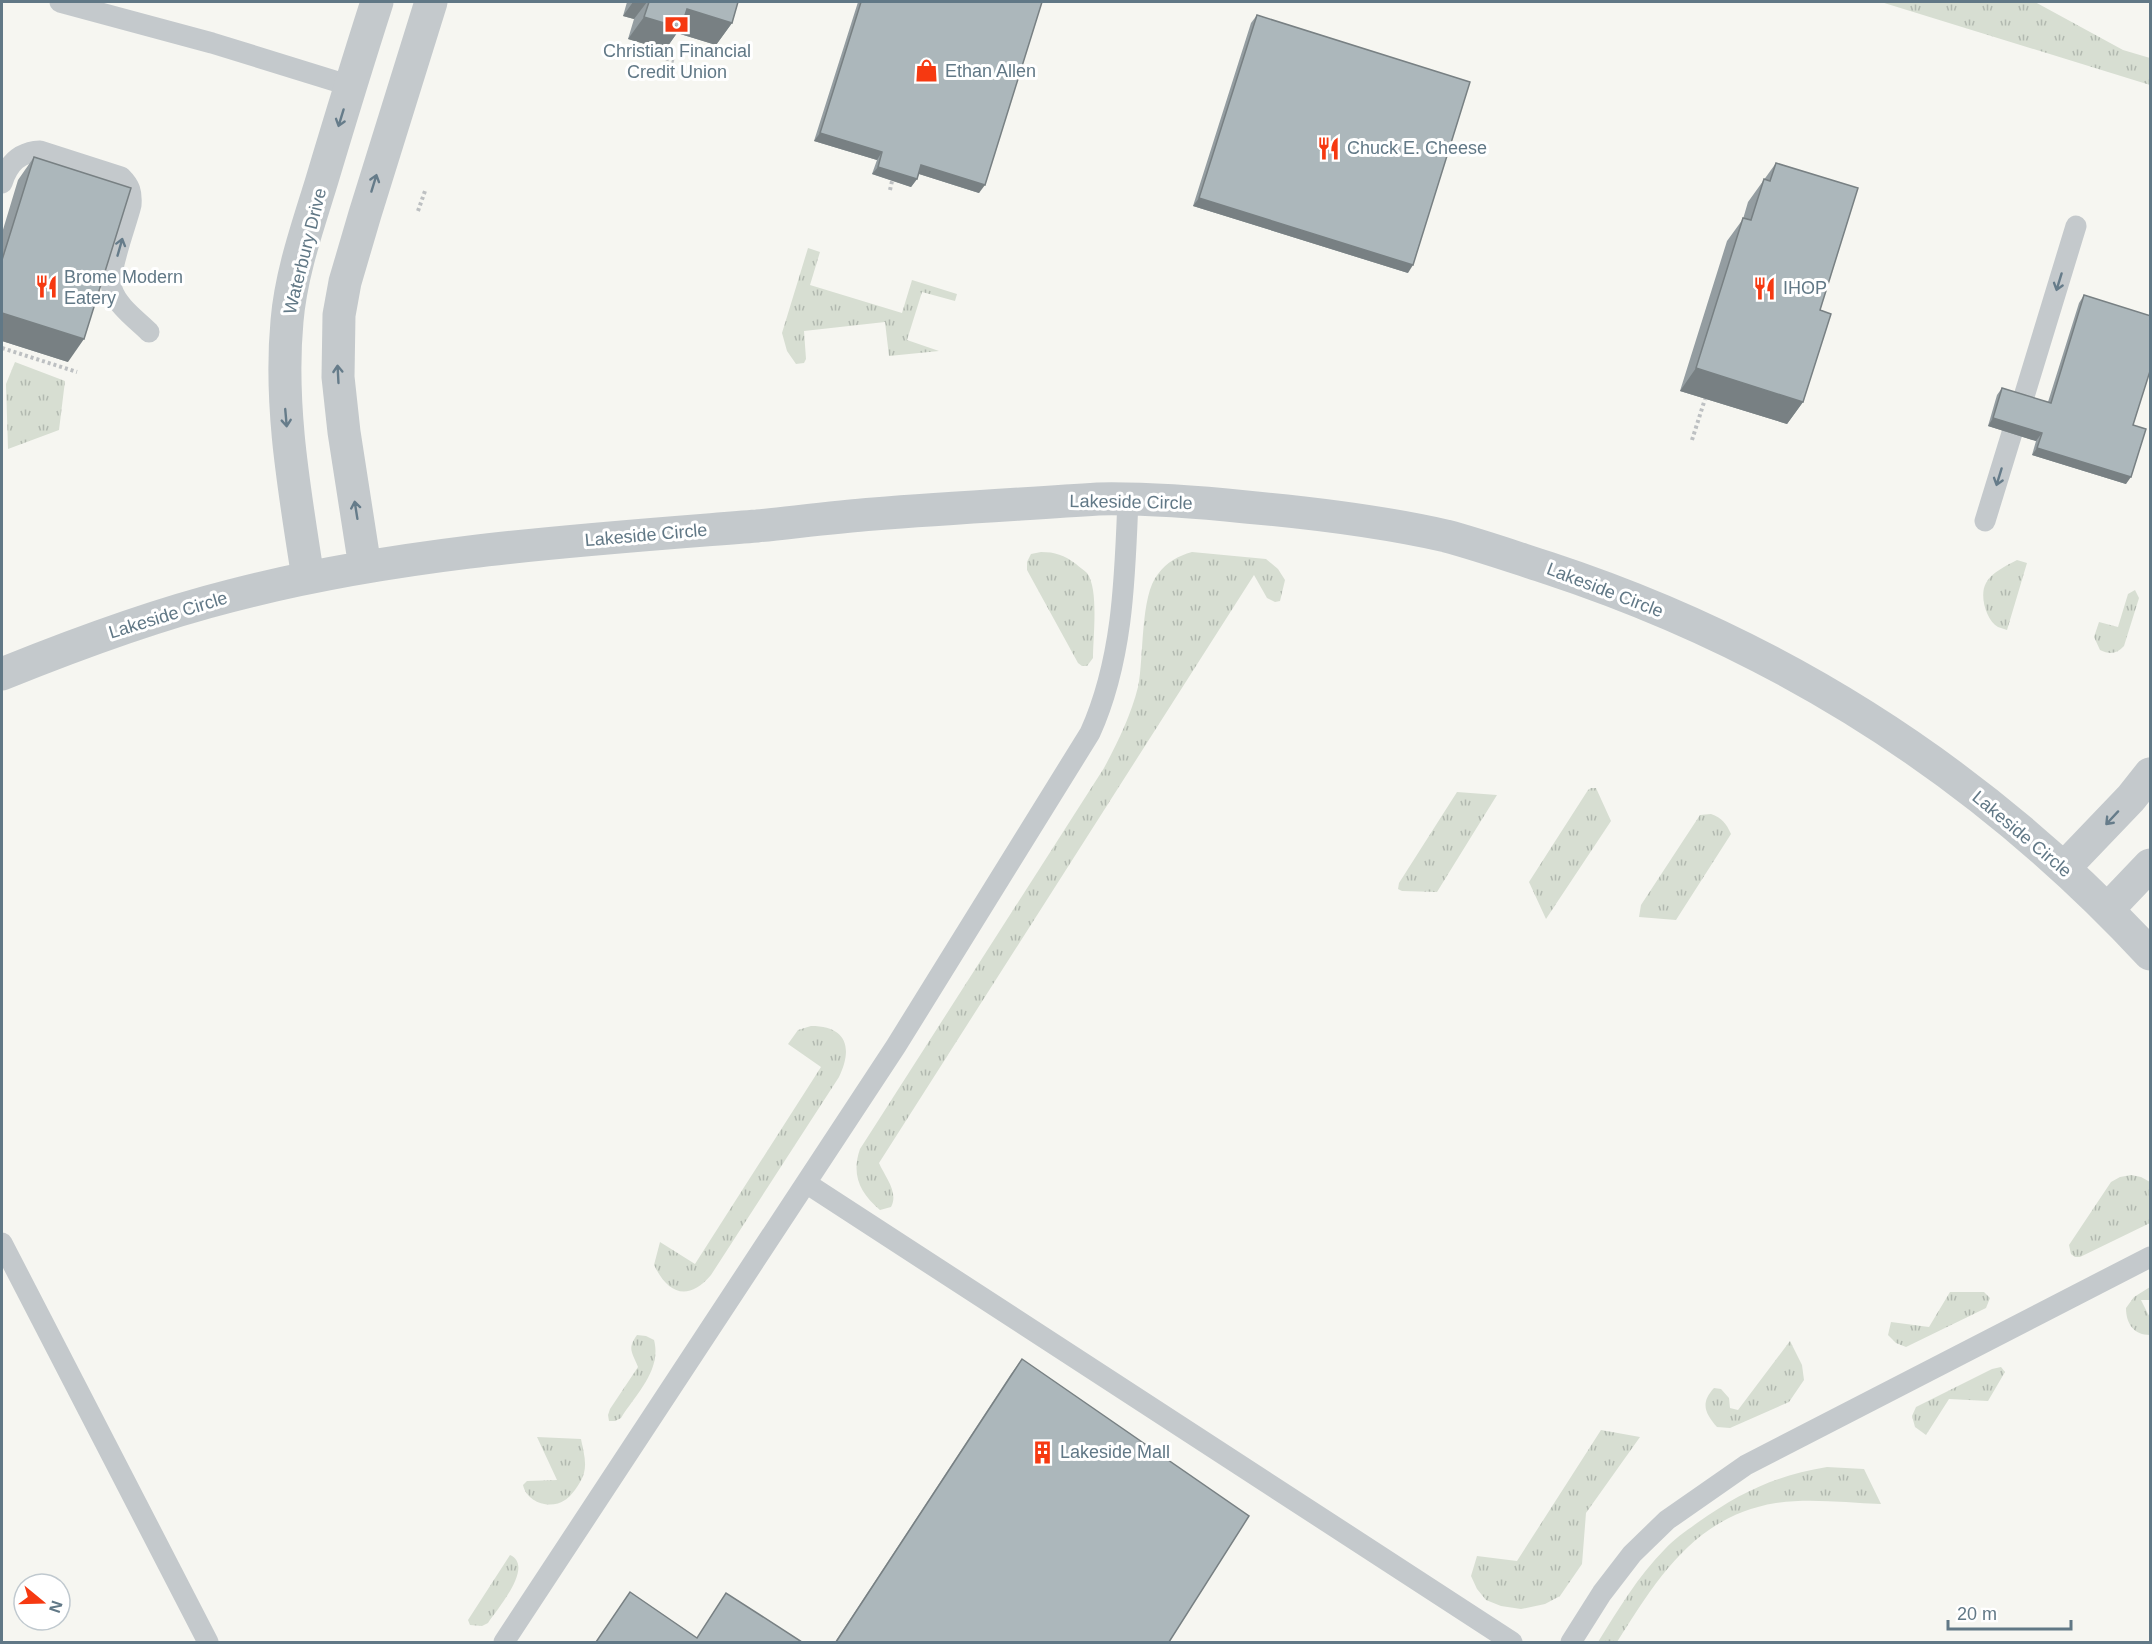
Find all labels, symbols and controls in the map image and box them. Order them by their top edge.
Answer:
bank icon: Christian Financial Credit Union [664,12,690,38]
place label: Christian Financial Credit Union [603,41,751,82]
shop icon: Ethan Allen [914,58,940,84]
place label: Ethan Allen [945,61,1036,81]
one-way arrow [335,108,346,127]
restaurant icon: Chuck E. Cheese [1316,135,1342,161]
place label: Chuck E. Cheese [1347,138,1487,158]
one-way arrow [369,174,380,193]
street label: Waterbury Drive [280,186,330,316]
one-way arrow [114,238,126,257]
place label: Brome Modern Eatery [64,267,183,308]
one-way arrow [2053,272,2064,291]
restaurant icon: Brome Modern Eatery [33,274,59,300]
restaurant icon: IHOP [1752,275,1778,301]
place label: IHOP [1783,278,1827,298]
one-way arrow [333,364,344,384]
one-way arrow [281,408,292,428]
one-way arrow [1992,467,2003,486]
street label: Lakeside Circle [1069,491,1193,513]
one-way arrow [350,500,361,520]
street label: Lakeside Circle [584,520,708,550]
street label: Lakeside Circle [1544,559,1666,621]
street label: Lakeside Circle [106,587,230,643]
street label: Lakeside Circle [1968,787,2076,881]
one-way arrow [2105,811,2119,826]
building icon: Lakeside Mall [1029,1439,1055,1465]
place label: Lakeside Mall [1060,1442,1170,1462]
north arrow [12,1572,72,1632]
scale bar [1948,1593,2071,1631]
text: N [46,1598,66,1615]
text: 20 m [1957,1604,1997,1624]

